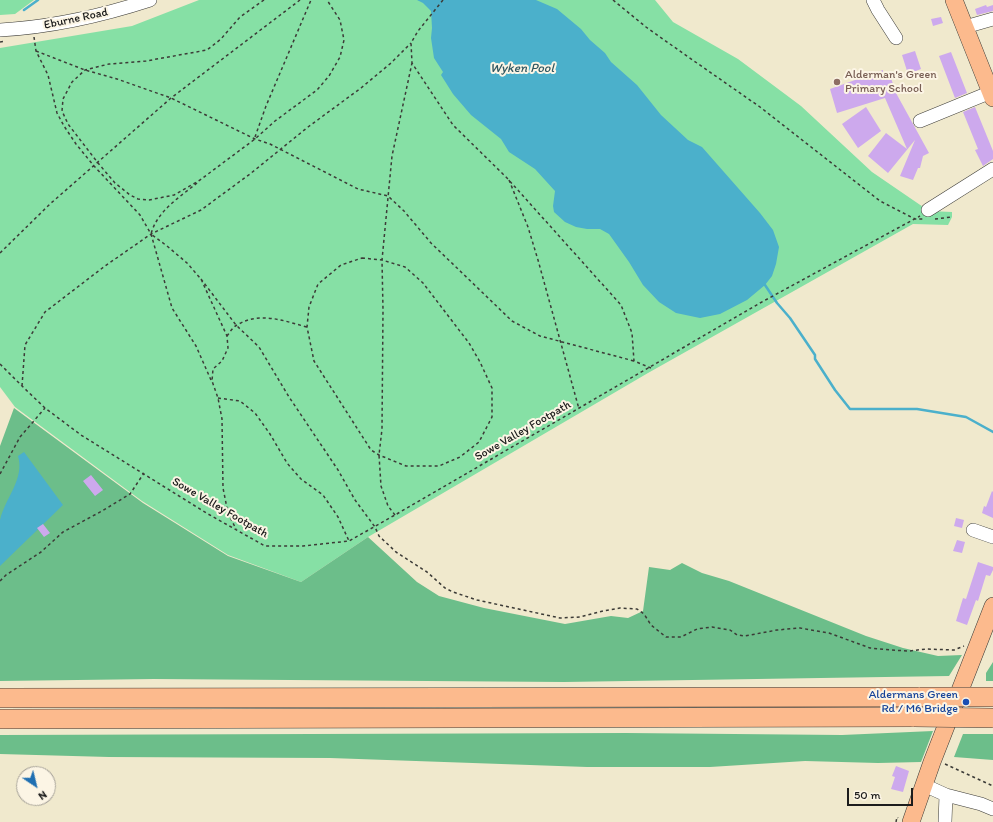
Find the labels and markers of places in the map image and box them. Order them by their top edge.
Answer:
place label: Alderman's Green Primary School [845,68,937,96]
marker: Alderman's Green Primary School [832,77,842,87]
place label: Aldermans Green Rd / M6 Bridge [869,688,958,716]
marker: Aldermans Green Rd / M6 Bridge [961,697,971,707]

